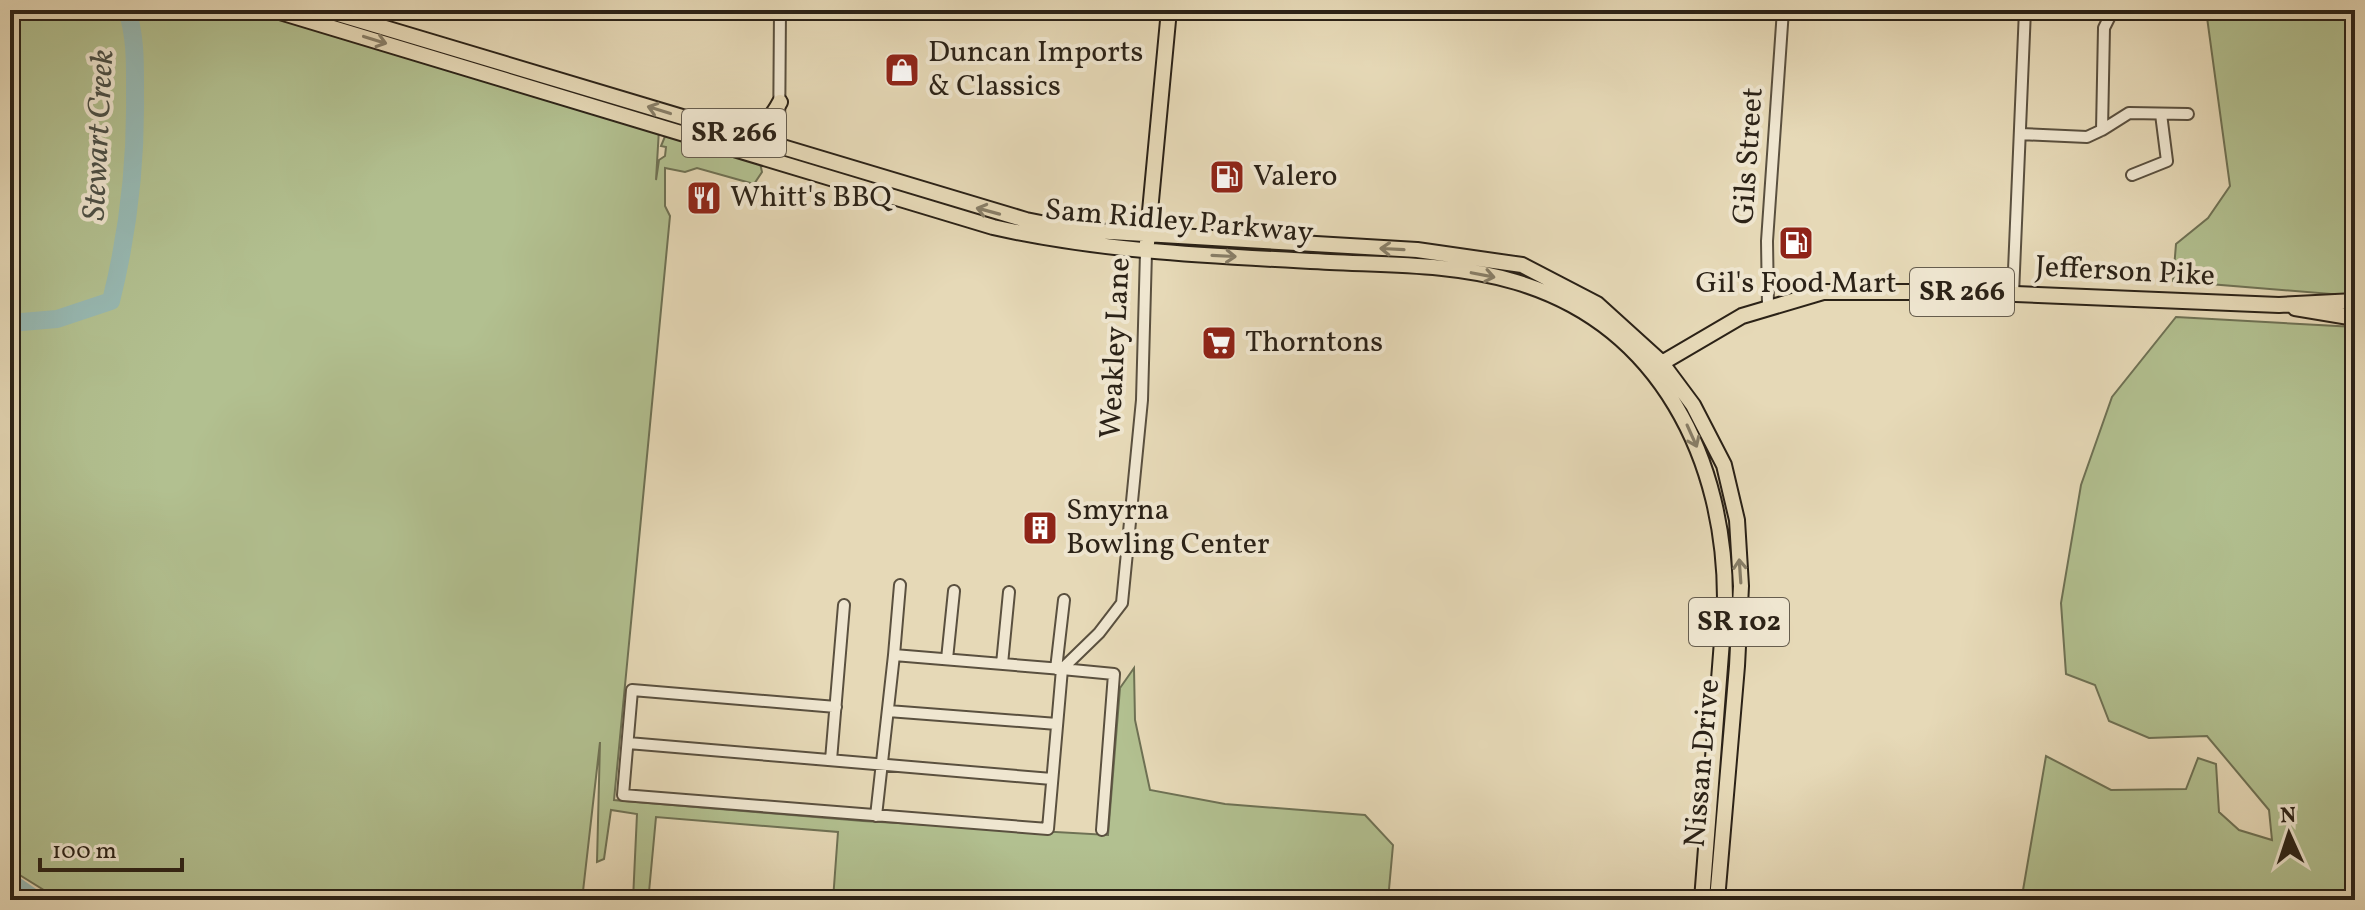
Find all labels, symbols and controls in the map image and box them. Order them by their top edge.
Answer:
place label: Duncan Imports & Classics [928,32,1143,108]
one-way arrow [362,34,387,49]
water label: Stewart Creek [74,48,126,222]
shop icon: Duncan Imports & Classics [883,51,921,89]
street label: Gils Street [1723,86,1775,226]
one-way arrow [647,102,673,117]
road number: SR 266 [682,109,786,157]
place label: Valero [1253,156,1338,198]
fuel station icon: Valero [1208,158,1246,196]
place label: Whitt's BBQ [730,177,893,219]
restaurant icon: Whitt's BBQ [685,179,723,217]
street label: Sam Ridley Parkway [1043,189,1315,255]
one-way arrow [976,202,1002,217]
fuel station icon: Gil's Food Mart [1777,224,1815,262]
one-way arrow [1379,241,1406,256]
street label: Jefferson Pike [2034,246,2216,298]
one-way arrow [1210,249,1237,264]
street label: Weakley Lane [1090,256,1142,440]
place label: Gil's Food Mart [1696,263,1896,305]
road number: SR 266 [1910,268,2014,316]
one-way arrow [1469,269,1495,284]
place label: Thorntons [1245,322,1383,364]
supermarket icon: Thorntons [1200,324,1238,362]
one-way arrow [1685,424,1700,448]
place label: Smyrna Bowling Center [1066,490,1270,566]
building icon: Smyrna Bowling Center [1021,509,1059,547]
one-way arrow [1732,558,1747,585]
road number: SR 102 [1689,598,1789,646]
street label: Nissan Drive [1675,677,1731,849]
north arrow [2249,794,2329,874]
text: N [2279,801,2297,832]
scale bar [40,822,182,872]
text: 100 m [52,835,117,869]

